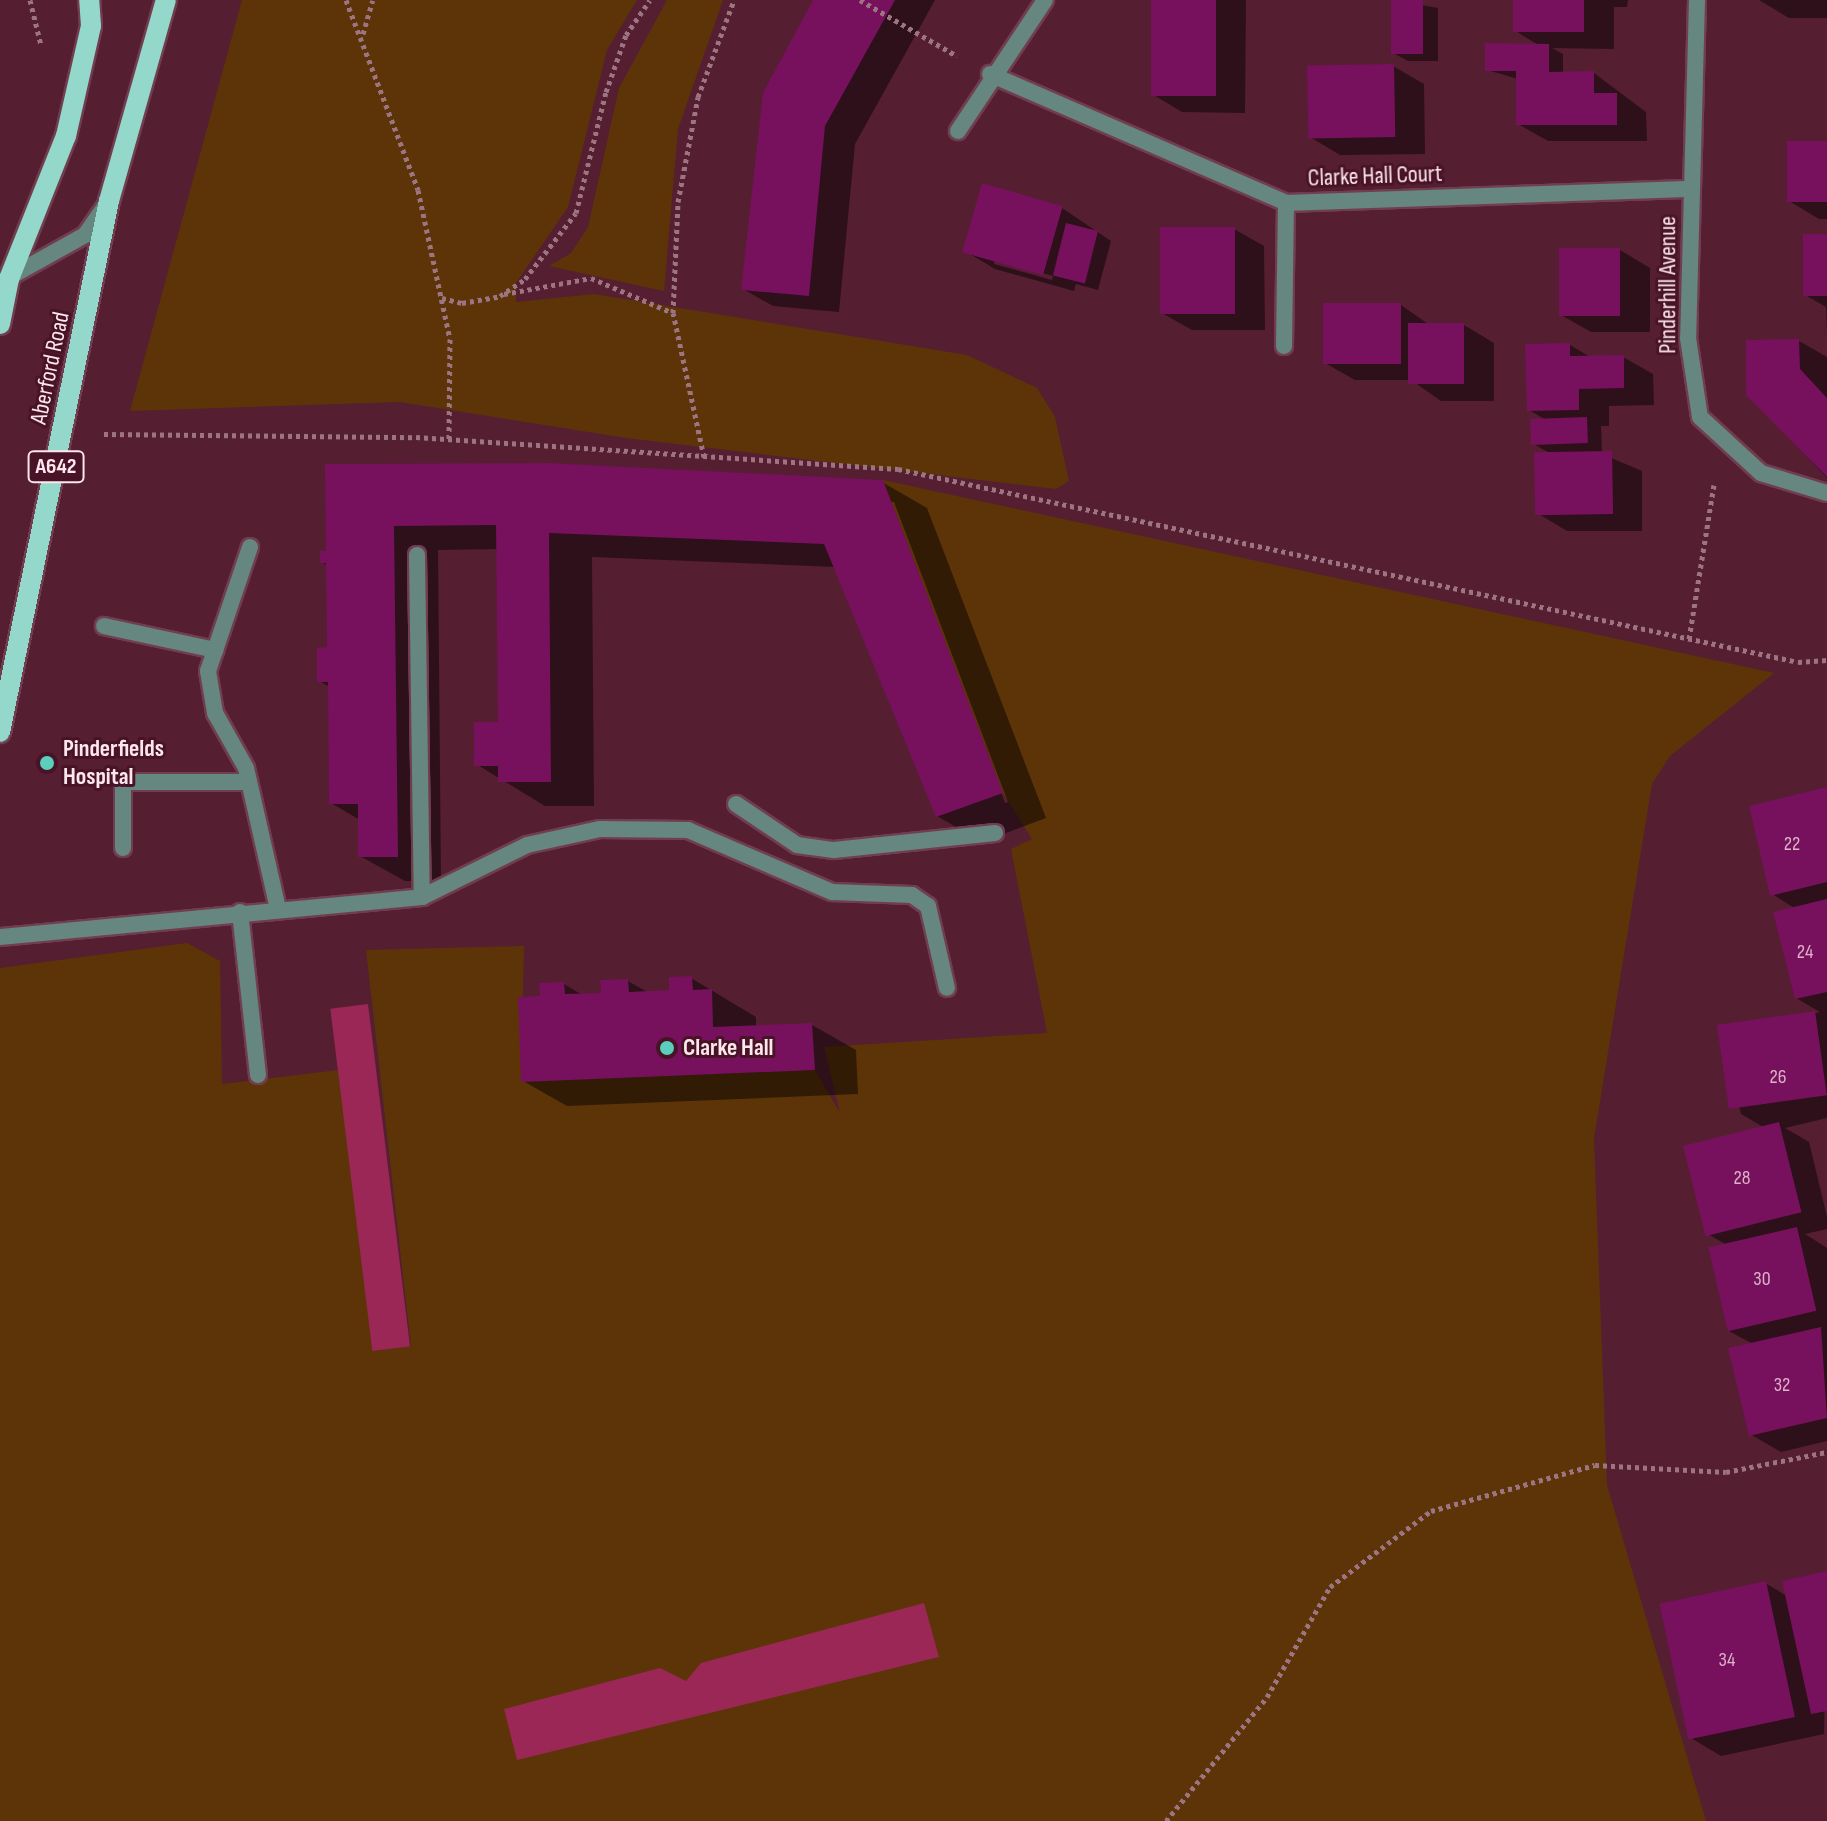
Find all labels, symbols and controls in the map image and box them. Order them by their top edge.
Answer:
street label: Clarke Hall Court [1307,159,1443,193]
street label: Pinderhill Avenue [1654,216,1682,354]
street label: Aberford Road [24,309,76,427]
road number: A642 [26,449,86,485]
place label: Pinderfields Hospital [63,735,164,791]
marker: Pinderfields Hospital [38,754,56,772]
house number: 22 [1784,832,1800,856]
house number: 24 [1797,940,1813,964]
place label: Clarke Hall [683,1034,773,1062]
marker: Clarke Hall [658,1039,676,1057]
house number: 26 [1770,1065,1786,1089]
house number: 28 [1734,1166,1750,1190]
house number: 30 [1753,1267,1771,1291]
house number: 32 [1774,1373,1790,1397]
house number: 34 [1719,1648,1735,1672]

